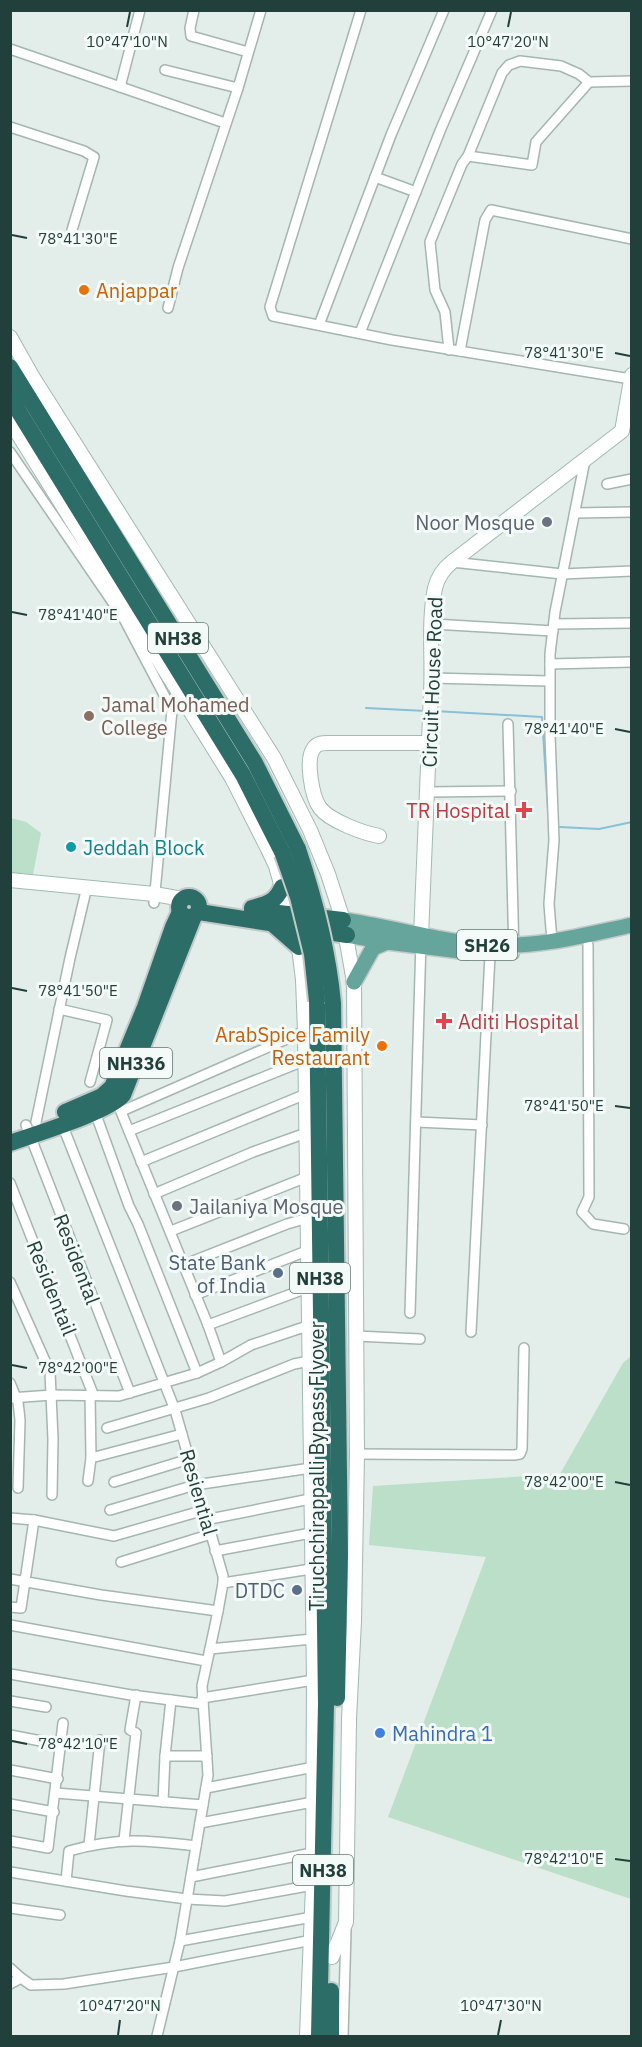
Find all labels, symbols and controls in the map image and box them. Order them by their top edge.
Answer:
text: 10°47'10"N [86,32,168,51]
text: 10°47'20"N [467,32,549,51]
text: 78°41'30"E [38,229,118,248]
place label: Anjappar [96,277,177,304]
marker: Anjappar [77,283,91,297]
text: 78°41'30"E [524,343,604,362]
place label: Noor Mosque [415,509,535,536]
marker: Noor Mosque [540,515,554,529]
street label: Circuit House Road [416,596,448,768]
text: 78°41'40"E [38,605,118,624]
road number: NH38 [148,623,208,653]
place label: Jamal Mohamed College [101,691,250,741]
marker: Jamal Mohamed College [82,709,96,723]
text: 78°41'40"E [524,719,604,738]
place label: TR Hospital [406,797,510,824]
marker: TR Hospital [515,801,533,819]
place label: Jeddah Block [83,834,205,861]
marker: Jeddah Block [64,840,78,854]
road number: SH26 [457,930,517,960]
text: 78°41'50"E [38,981,118,1000]
place label: Aditi Hospital [458,1008,579,1035]
marker: Aditi Hospital [435,1012,453,1030]
place label: ArabSpice Family Restaurant [215,1021,370,1071]
marker: ArabSpice Family Restaurant [375,1039,389,1053]
road number: NH336 [100,1048,172,1078]
text: 78°41'50"E [524,1096,604,1115]
place label: Jailaniya Mosque [189,1193,344,1220]
marker: Jailaniya Mosque [170,1199,184,1213]
street label: Residental [47,1210,107,1308]
street label: Residentail [21,1236,83,1340]
place label: State Bank of India [168,1249,266,1299]
road number: NH38 [290,1263,350,1293]
marker: State Bank of India [271,1266,285,1280]
street label: Tiruchchirappalli Bypass Flyover [303,1321,330,1611]
text: 78°42'00"E [38,1358,118,1377]
street label: Resiential [174,1446,224,1538]
text: 78°42'00"E [524,1472,604,1491]
place label: DTDC [235,1577,285,1604]
marker: DTDC [290,1583,304,1597]
place label: Mahindra 1 [392,1720,493,1747]
marker: Mahindra 1 [373,1726,387,1740]
text: 78°42'10"E [38,1734,118,1753]
text: 78°42'10"E [524,1849,604,1868]
road number: NH38 [293,1855,353,1885]
text: 10°47'20"N [79,1996,161,2015]
text: 10°47'30"N [460,1996,542,2015]

